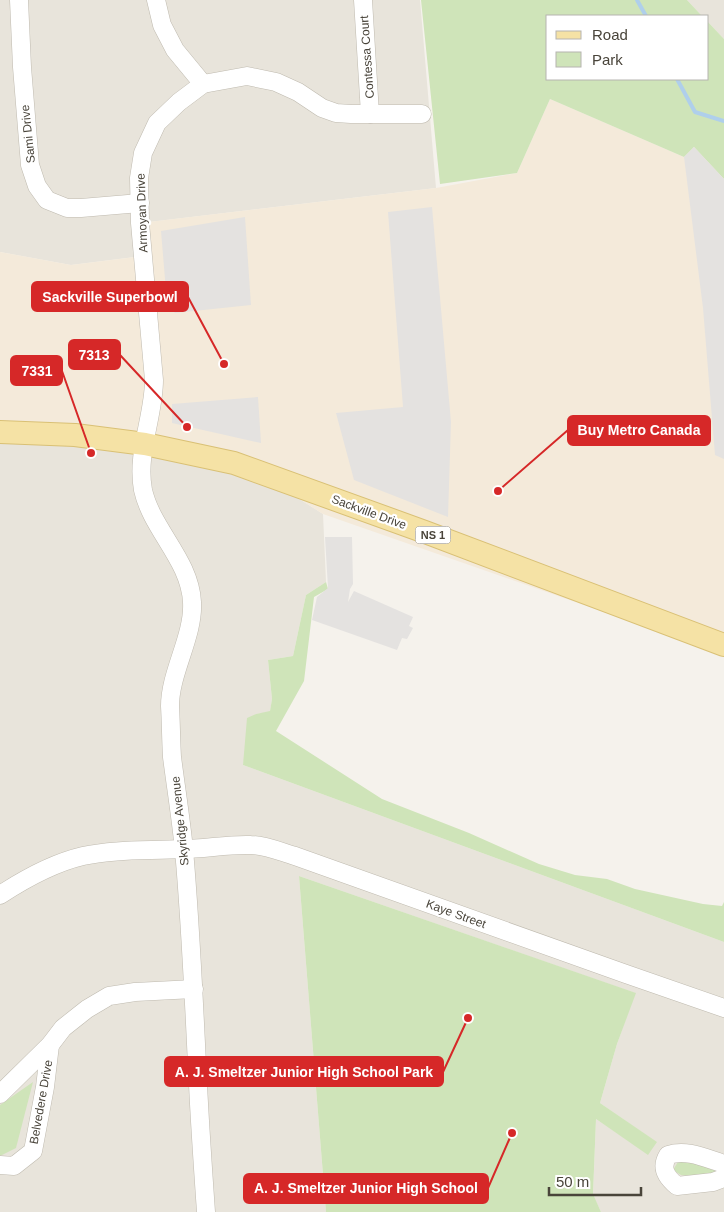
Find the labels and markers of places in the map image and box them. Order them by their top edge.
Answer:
callout: Sackville Superbowl [32,282,188,311]
callout: 7313 [69,340,120,369]
callout: 7331 [11,356,62,385]
callout: Buy Metro Canada [568,416,710,445]
callout: A. J. Smeltzer Junior High School Park [165,1057,443,1086]
callout: A. J. Smeltzer Junior High School [244,1174,488,1203]

